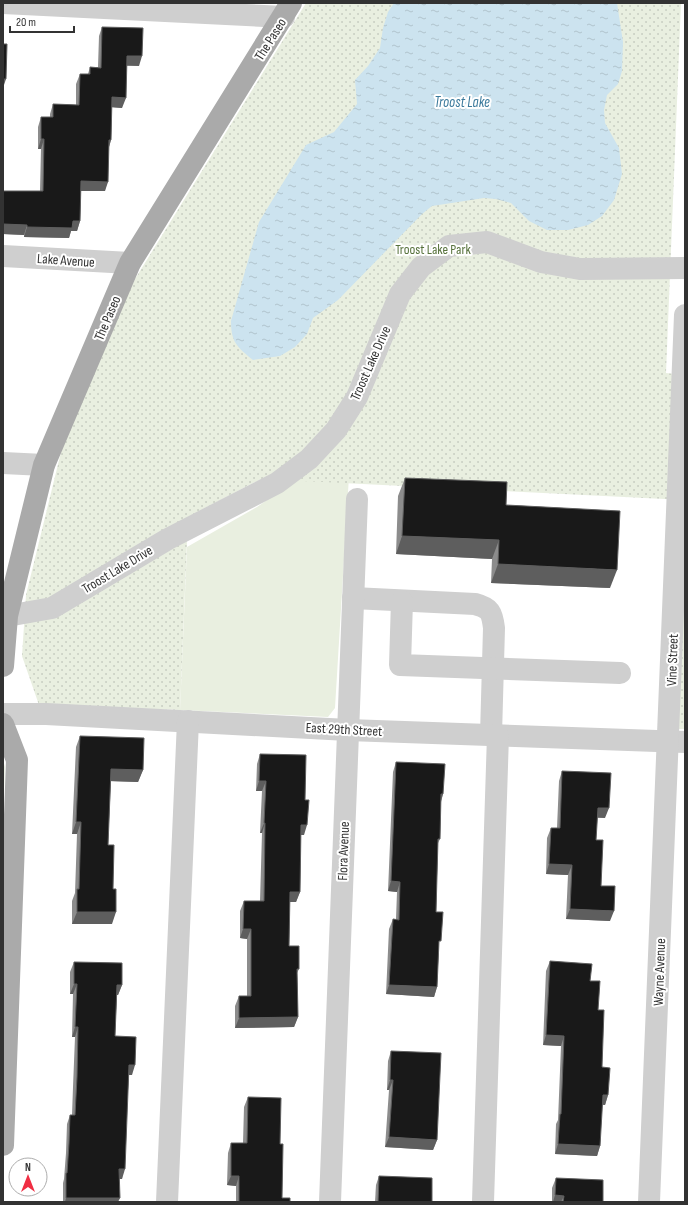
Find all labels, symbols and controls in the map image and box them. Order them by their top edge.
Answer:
scale bar [10,8,74,34]
text: 20 m [16,15,36,30]
street label: The Paseo [251,15,290,64]
water label: Troost Lake [434,93,490,112]
park label: Troost Lake Park [395,241,471,258]
street label: Lake Avenue [37,250,95,271]
street label: The Paseo [90,293,125,343]
street label: Troost Lake Drive [347,323,394,403]
street label: Troost Lake Drive [79,542,156,597]
street label: Vine Street [663,634,682,686]
street label: East 29th Street [305,719,383,740]
street label: Flora Avenue [334,821,353,881]
street label: Wayne Avenue [650,938,669,1006]
north arrow [8,1157,48,1197]
text: N [25,1161,31,1174]

